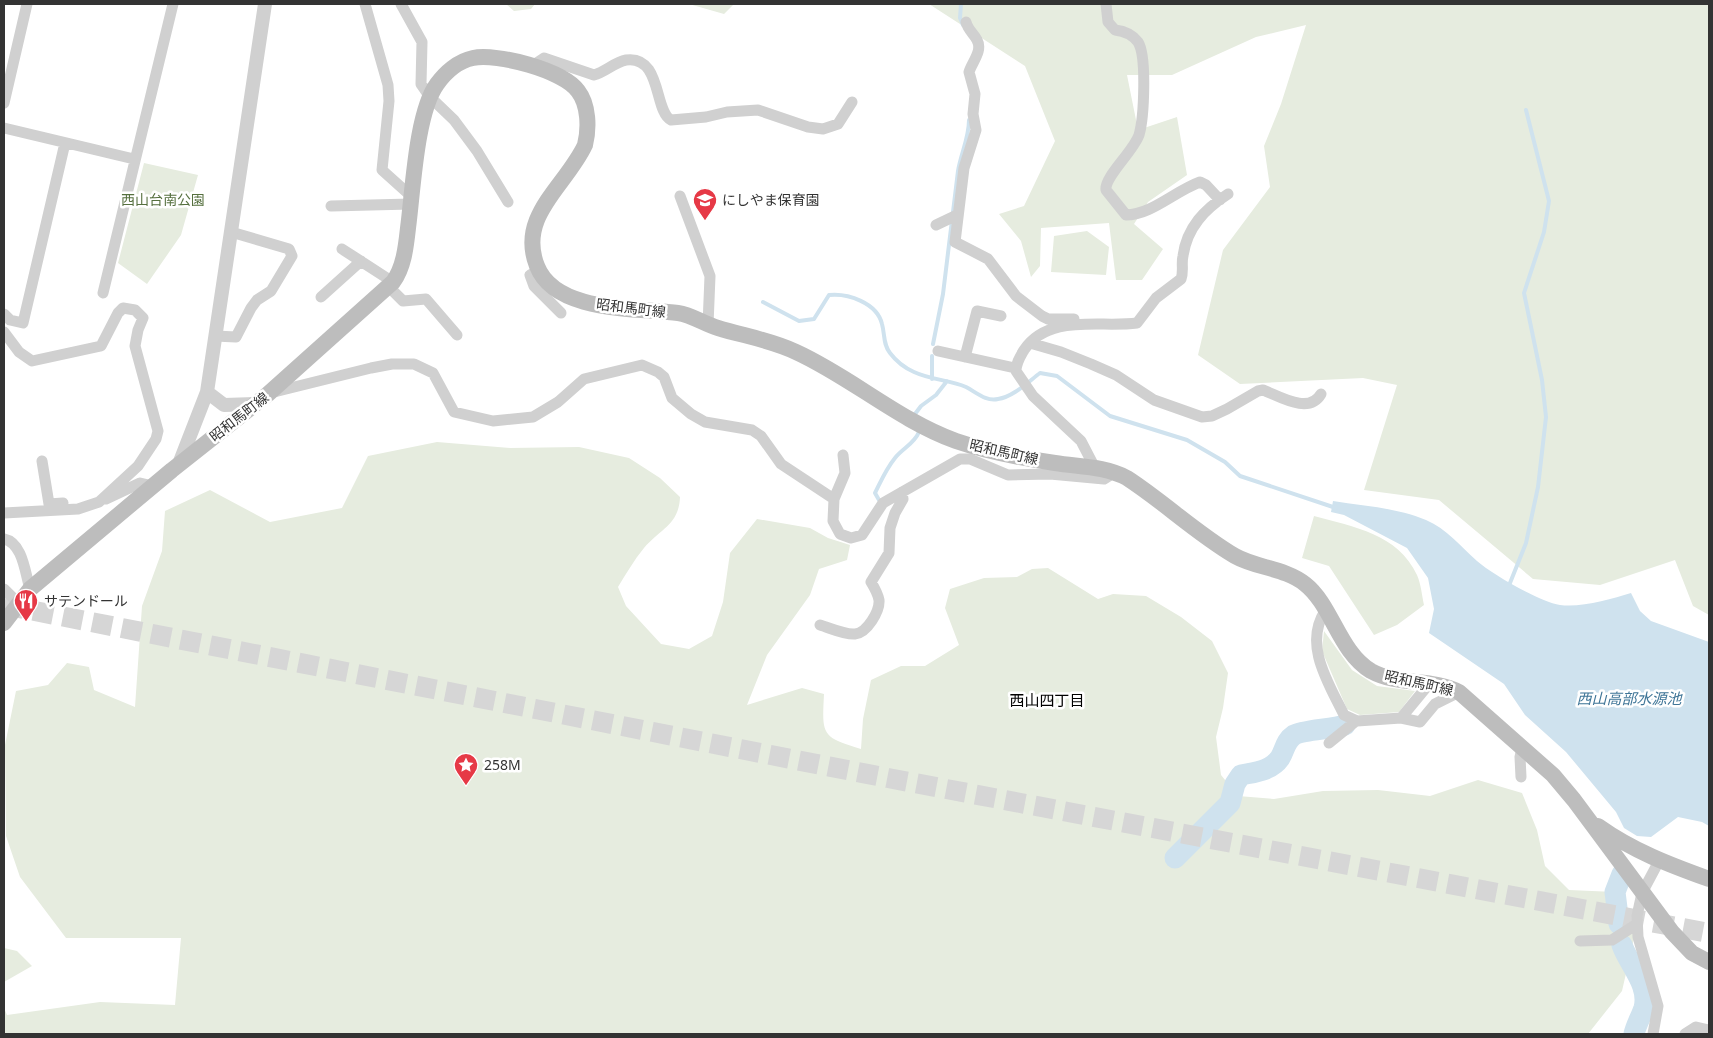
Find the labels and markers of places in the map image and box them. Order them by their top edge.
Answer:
school or university icon: にしやま保育園 [692,187,718,221]
place label: にしやま保育園 [722,190,820,209]
restaurant icon: サテンドール [13,588,39,622]
place label: サテンドール [44,591,128,610]
place icon: 258M [453,752,479,786]
place label: 258M [484,755,521,774]

